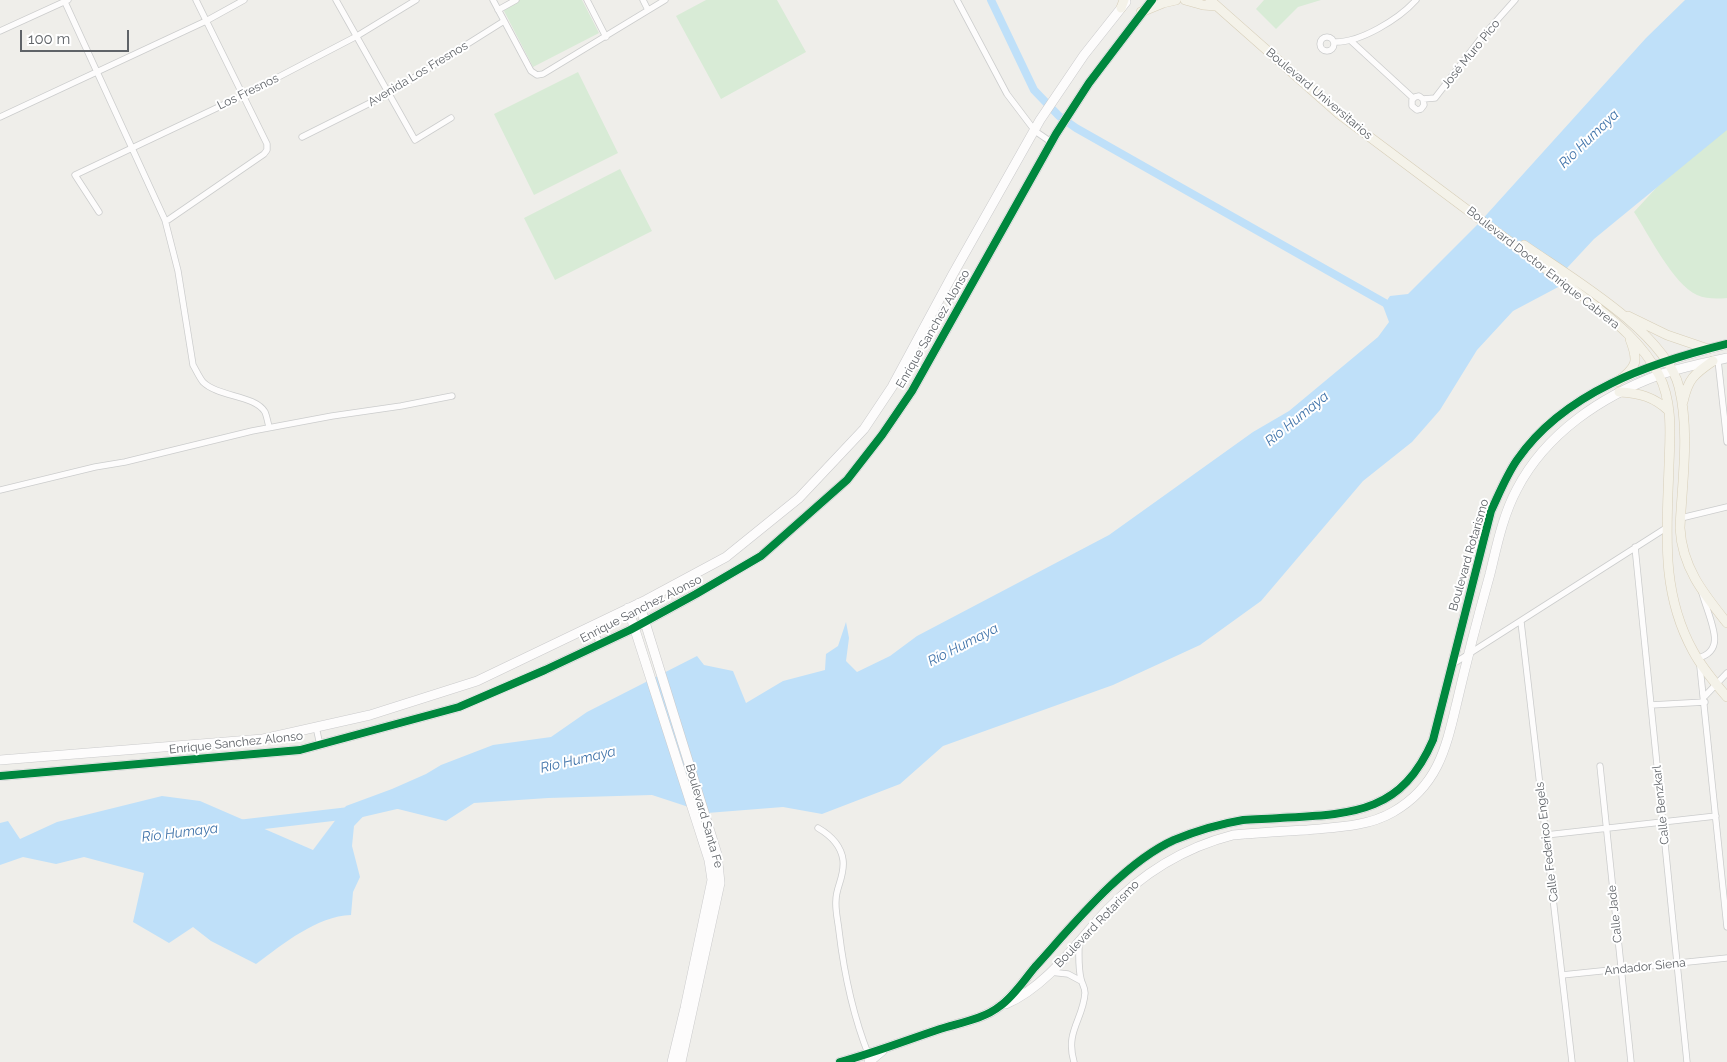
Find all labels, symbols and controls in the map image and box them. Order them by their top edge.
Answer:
street label: José Muro Pico [1439,17,1503,91]
scale bar [22,20,131,52]
text: 100 m [28,30,70,48]
street label: Avenida Los Fresnos [365,39,471,109]
street label: Boulevard Universitarios [1263,45,1375,143]
street label: Los Fresnos [215,71,281,113]
water label: Río Humaya [1556,106,1622,172]
street label: Boulevard Doctor Enrique Cabrera [1464,204,1622,332]
street label: Enrique Sanchez Alonso [893,267,973,391]
water label: Río Humaya [1262,388,1332,450]
street label: Boulevard Rotarismo [1446,497,1492,613]
street label: Enrique Sanchez Alonso [578,572,704,646]
water label: Río Humaya [925,620,1001,670]
street label: Enrique Sanchez Alonso [168,729,304,757]
water label: Río Humaya [539,743,617,777]
street label: Boulevard Santa Fe [682,762,726,870]
street label: Calle Benzkarl [1650,765,1672,845]
street label: Calle Federico Engels [1532,781,1562,903]
water label: Río Humaya [141,820,219,846]
street label: Boulevard Rotarismo [1052,877,1142,971]
street label: Calle Jade [1605,884,1625,944]
street label: Andador Siena [1604,956,1686,978]

